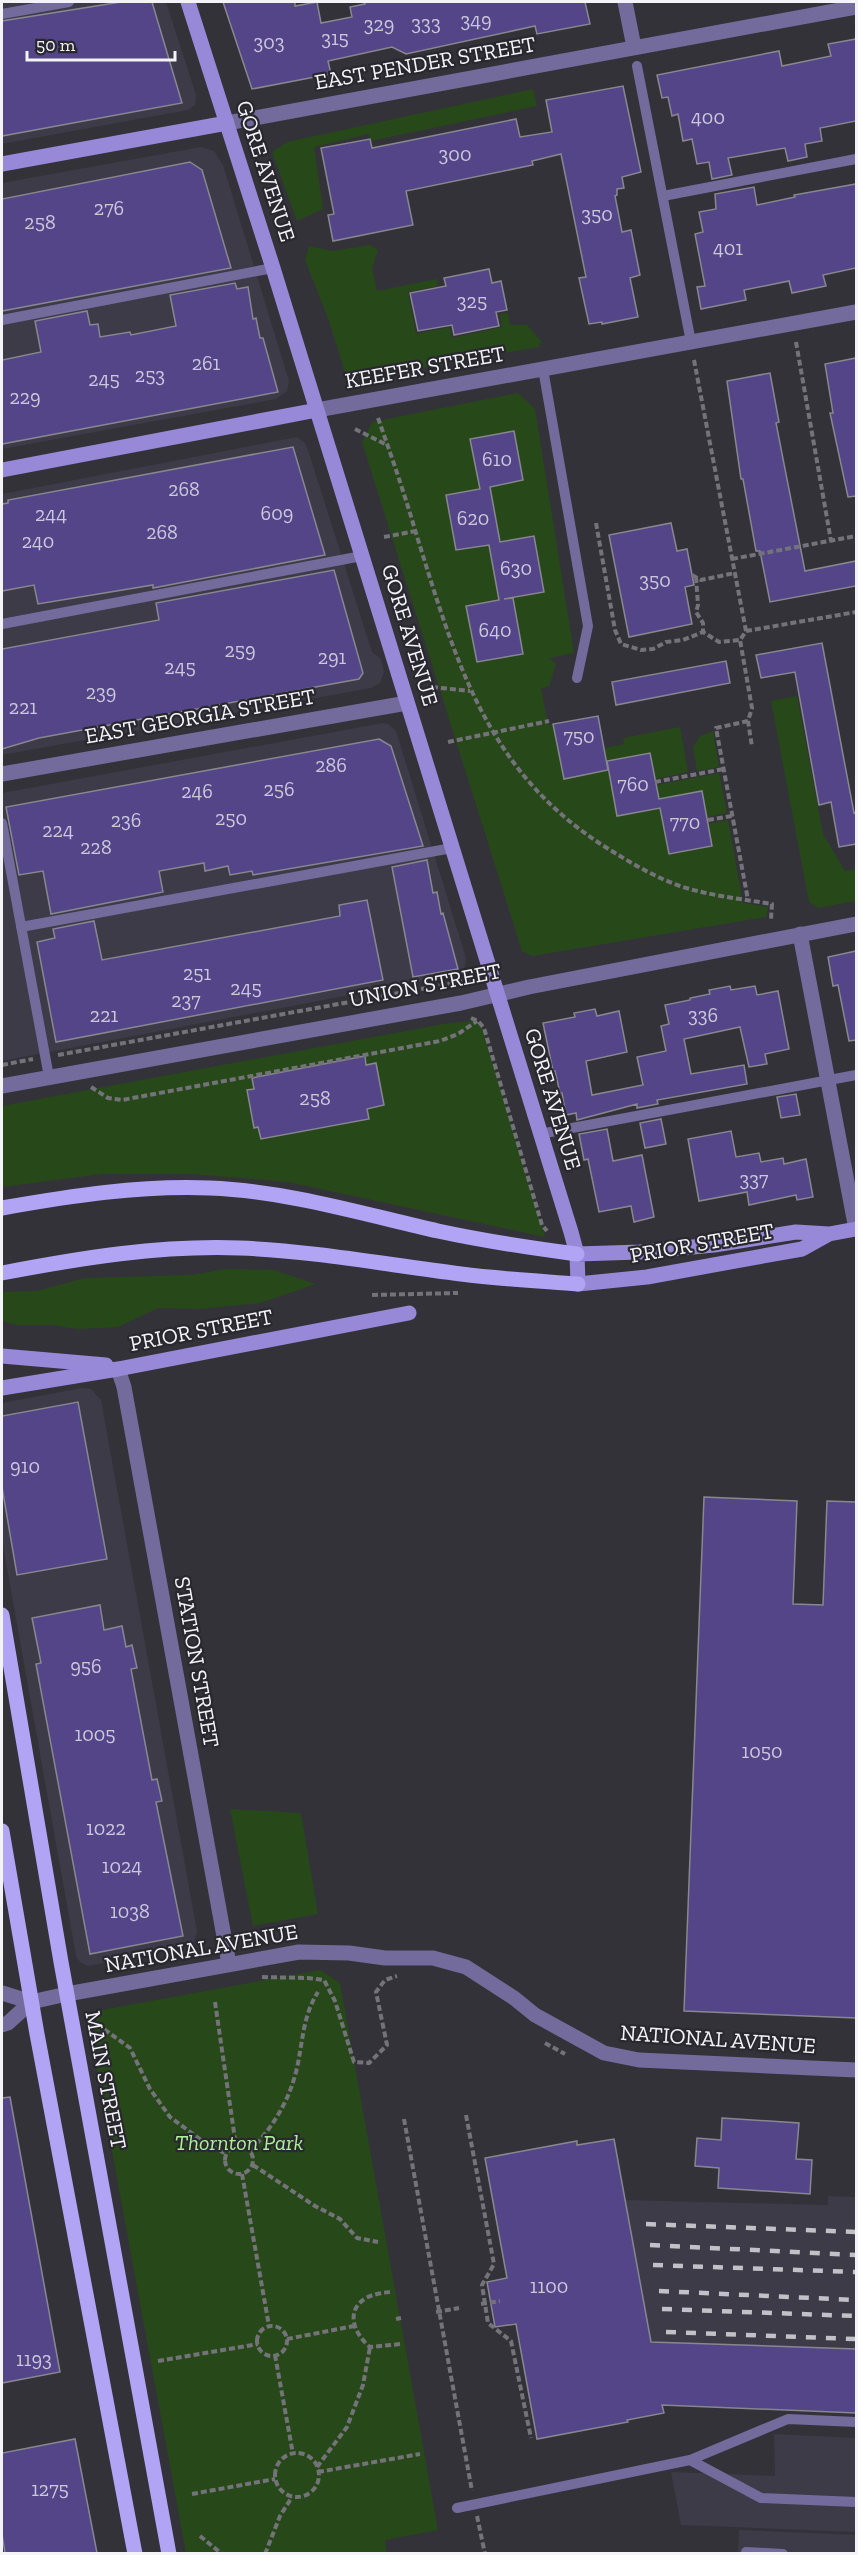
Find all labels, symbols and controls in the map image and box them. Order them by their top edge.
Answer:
house number: 349 [460,8,492,32]
house number: 333 [411,11,441,35]
house number: 329 [364,12,394,36]
scale bar [27,24,176,62]
house number: 315 [321,26,349,50]
house number: 303 [253,30,285,54]
street label: EAST PENDER STREET [312,30,538,96]
text: 50 m [36,34,76,56]
street label: GORE AVENUE [230,97,302,245]
house number: 400 [691,105,725,129]
house number: 300 [439,142,471,166]
house number: 276 [94,196,124,220]
house number: 350 [581,202,613,226]
house number: 258 [24,210,56,234]
house number: 401 [713,236,743,260]
house number: 325 [457,289,487,313]
street label: KEEFER STREET [343,340,508,394]
house number: 261 [192,351,221,375]
house number: 253 [135,363,165,387]
house number: 245 [88,367,120,391]
house number: 229 [9,385,41,409]
house number: 610 [482,447,512,471]
house number: 268 [168,477,200,501]
house number: 609 [261,501,293,525]
house number: 244 [35,502,67,526]
house number: 620 [457,506,489,530]
house number: 268 [146,520,178,544]
house number: 240 [22,529,54,553]
house number: 630 [500,556,532,580]
street label: GORE AVENUE [376,561,444,709]
house number: 350 [639,568,671,592]
house number: 640 [479,618,511,642]
house number: 259 [224,638,256,662]
house number: 291 [318,645,347,669]
house number: 245 [164,655,196,679]
house number: 239 [86,680,116,704]
street label: EAST GEORGIA STREET [83,682,318,750]
house number: 221 [9,695,37,719]
house number: 750 [563,724,595,748]
house number: 286 [315,753,347,777]
house number: 760 [617,772,649,796]
house number: 256 [263,777,295,801]
house number: 246 [181,779,213,803]
house number: 250 [215,806,247,830]
house number: 236 [111,808,141,832]
house number: 770 [670,810,700,834]
house number: 224 [42,818,74,842]
house number: 228 [80,835,112,859]
street label: UNION STREET [347,957,504,1013]
house number: 251 [183,961,211,985]
house number: 245 [230,976,262,1000]
house number: 237 [171,988,201,1012]
house number: 221 [90,1003,118,1027]
house number: 336 [688,1003,718,1027]
street label: GORE AVENUE [519,1025,587,1173]
house number: 258 [299,1086,331,1110]
house number: 337 [740,1167,769,1191]
street label: PRIOR STREET [628,1217,776,1269]
street label: PRIOR STREET [127,1303,275,1357]
house number: 910 [10,1454,40,1478]
street label: STATION STREET [169,1574,225,1750]
house number: 956 [70,1654,102,1678]
house number: 1005 [75,1722,115,1746]
house number: 1050 [742,1739,782,1763]
house number: 1022 [86,1816,126,1840]
house number: 1024 [102,1854,142,1878]
house number: 1038 [110,1899,150,1923]
street label: NATIONAL AVENUE [102,1918,300,1978]
street label: MAIN STREET [79,2008,133,2152]
street label: NATIONAL AVENUE [619,2019,817,2059]
park label: Thornton Park [175,2129,304,2156]
house number: 1100 [530,2274,568,2298]
house number: 1193 [16,2347,52,2371]
house number: 1275 [31,2477,69,2501]

